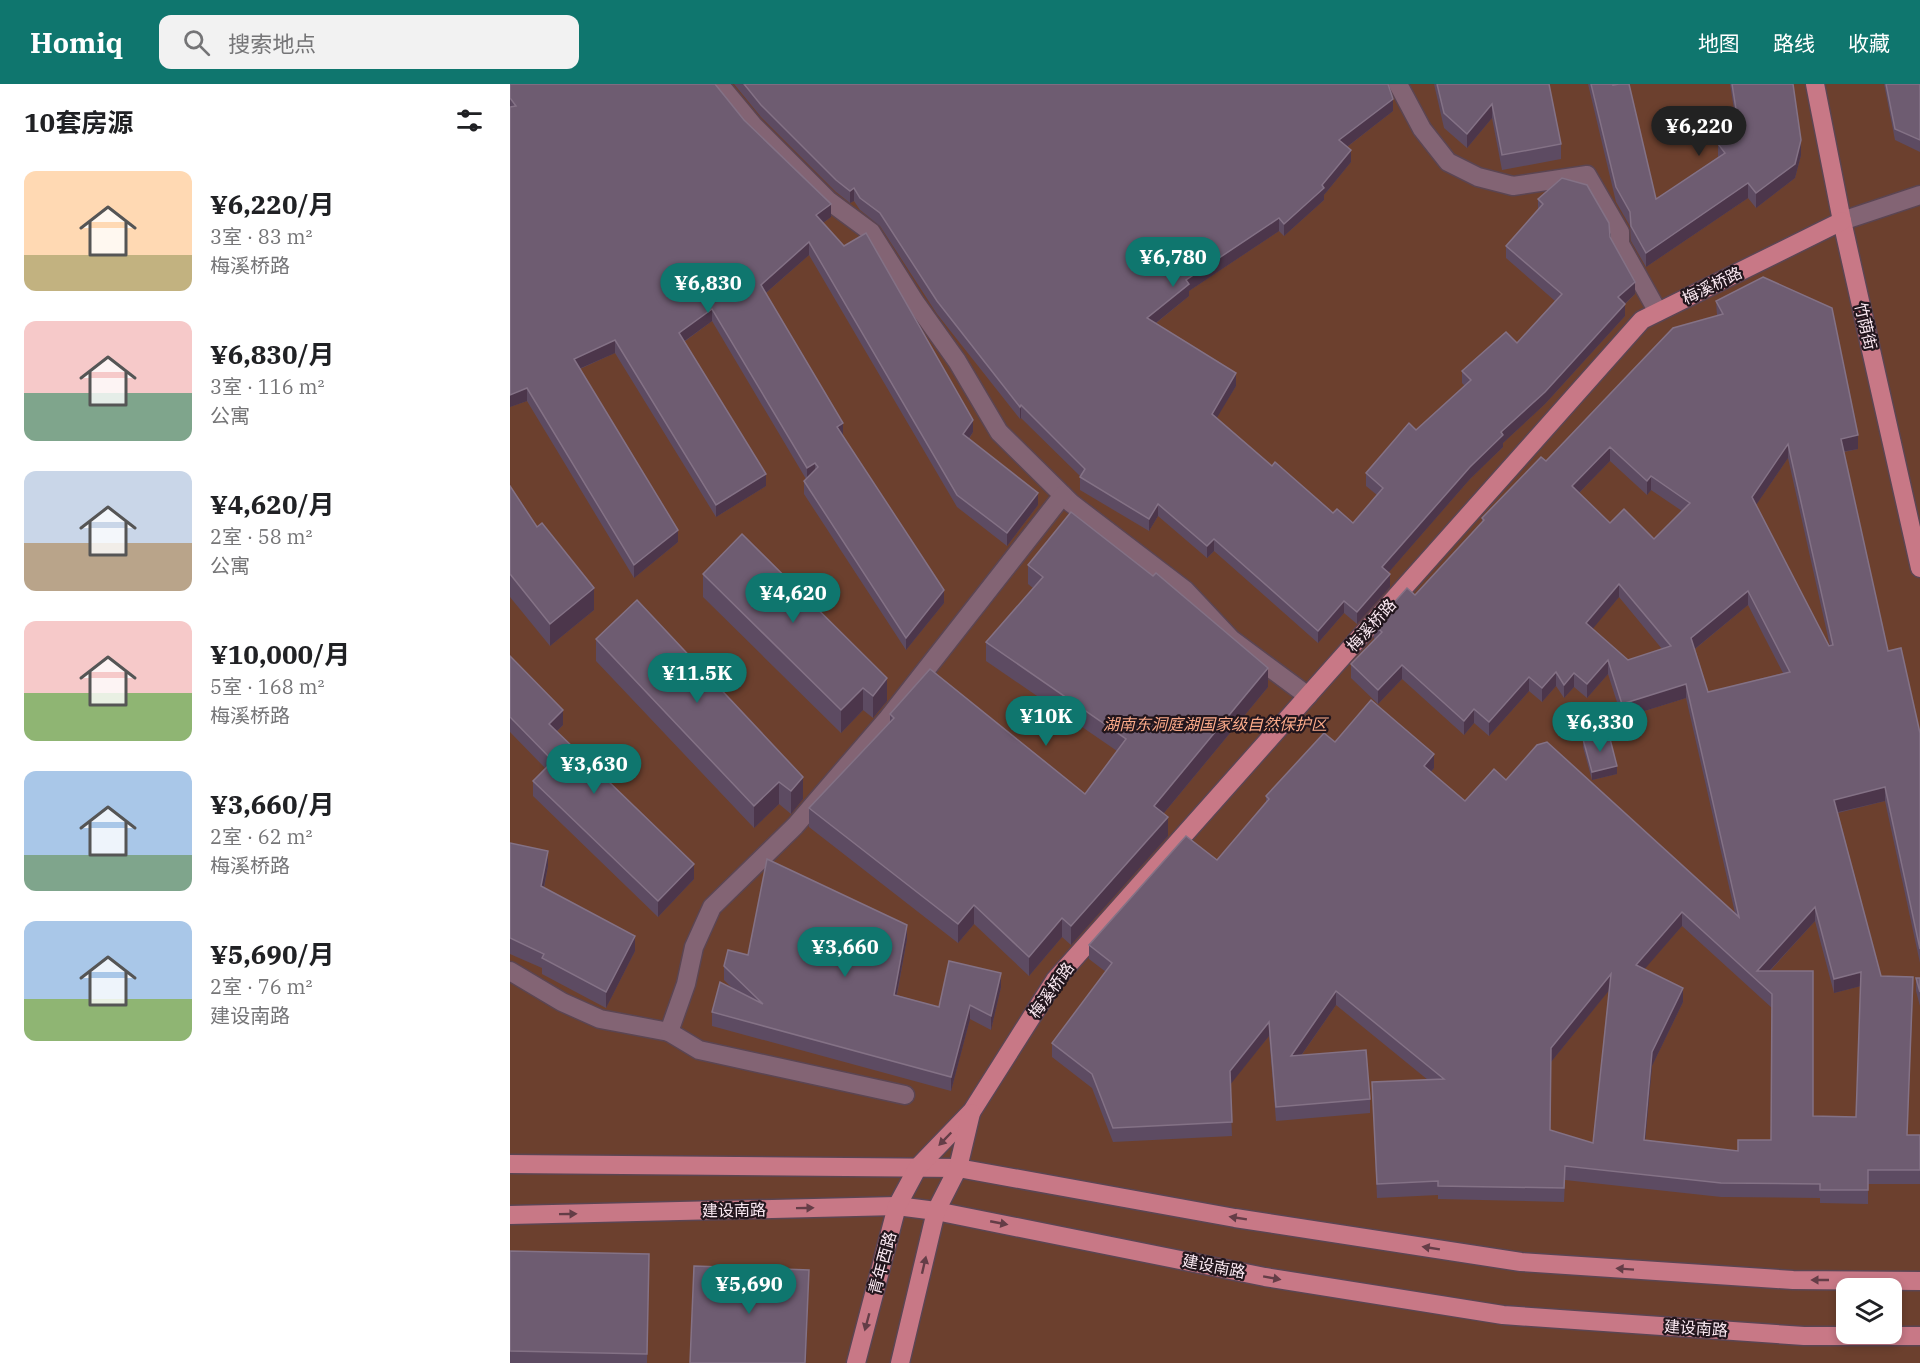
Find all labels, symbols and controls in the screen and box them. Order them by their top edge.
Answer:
search box [159,15,579,69]
text: Homiq [30,24,123,61]
icon: search [180,26,213,59]
text: 搜索地点 [228,29,316,58]
text: 地图 [1698,29,1740,57]
text: 路线 [1773,29,1815,57]
text: 收藏 [1848,29,1890,57]
icon: filters [453,104,486,137]
text: 10套房源 [24,105,133,139]
pin: ¥6,220 [1650,106,1748,157]
text: ¥6,220 [1665,112,1733,139]
text: ¥6,220/月 [210,187,335,221]
icon: home [72,195,144,267]
text: 3室 · 83 m² [210,223,312,250]
pin: ¥6,780 [1124,237,1222,288]
text: ¥6,780 [1139,243,1207,270]
text: 梅溪桥路 [210,252,290,279]
street label: 梅溪桥路 [1679,262,1745,308]
pin: ¥6,830 [659,263,757,314]
text: ¥6,830 [674,269,742,296]
street label: 竹荫街 [1851,300,1881,352]
text: ¥6,830/月 [210,337,335,371]
icon: home [72,345,144,417]
text: 3室 · 116 m² [210,373,324,400]
text: 公寓 [210,402,250,429]
text: ¥4,620/月 [210,487,335,521]
icon: home [72,495,144,567]
text: 2室 · 58 m² [210,523,312,550]
text: 公寓 [210,552,250,579]
pin: ¥4,620 [744,573,842,624]
text: ¥4,620 [759,579,827,606]
street label: 梅溪桥路 [1342,595,1400,655]
text: ¥10,000/月 [210,637,350,671]
icon: home [72,645,144,717]
pin: ¥11.5K [648,653,746,704]
text: ¥11.5K [662,659,732,686]
text: 5室 · 168 m² [210,673,324,700]
pin: ¥10K [1010,696,1082,747]
text: 梅溪桥路 [210,702,290,729]
text: ¥10K [1020,702,1072,729]
pin: ¥6,330 [1551,702,1649,753]
text: ¥6,330 [1566,708,1634,735]
park label: 湖南东洞庭湖国家级自然保护区 [1103,714,1329,734]
pin: ¥3,630 [545,744,643,795]
text: ¥3,630 [560,750,628,777]
text: ¥3,660/月 [210,787,335,821]
icon: home [72,795,144,867]
text: 2室 · 62 m² [210,823,312,850]
text: 梅溪桥路 [210,852,290,879]
pin: ¥3,660 [796,927,894,978]
text: ¥3,660 [811,933,879,960]
text: ¥5,690/月 [210,937,335,971]
icon: home [72,945,144,1017]
street label: 梅溪桥路 [1024,958,1078,1022]
text: 2室 · 76 m² [210,973,312,1000]
text: 建设南路 [210,1002,290,1029]
one-way arrow [938,1132,952,1146]
street label: 建设南路 [702,1199,766,1221]
one-way arrow [796,1203,815,1213]
one-way arrow [559,1209,578,1218]
one-way arrow [1229,1214,1248,1223]
one-way arrow [990,1219,1009,1228]
street label: 青年西路 [864,1229,900,1297]
one-way arrow [1422,1244,1441,1253]
street label: 建设南路 [1181,1250,1247,1282]
one-way arrow [919,1256,929,1274]
pin: ¥5,690 [700,1264,798,1315]
one-way arrow [1615,1264,1634,1274]
text: ¥5,690 [715,1270,783,1297]
one-way arrow [1263,1273,1282,1282]
one-way arrow [1810,1275,1829,1285]
map controls [1836,1278,1902,1344]
button: layers [1836,1278,1902,1344]
one-way arrow [861,1313,871,1331]
street label: 建设南路 [1663,1316,1729,1340]

